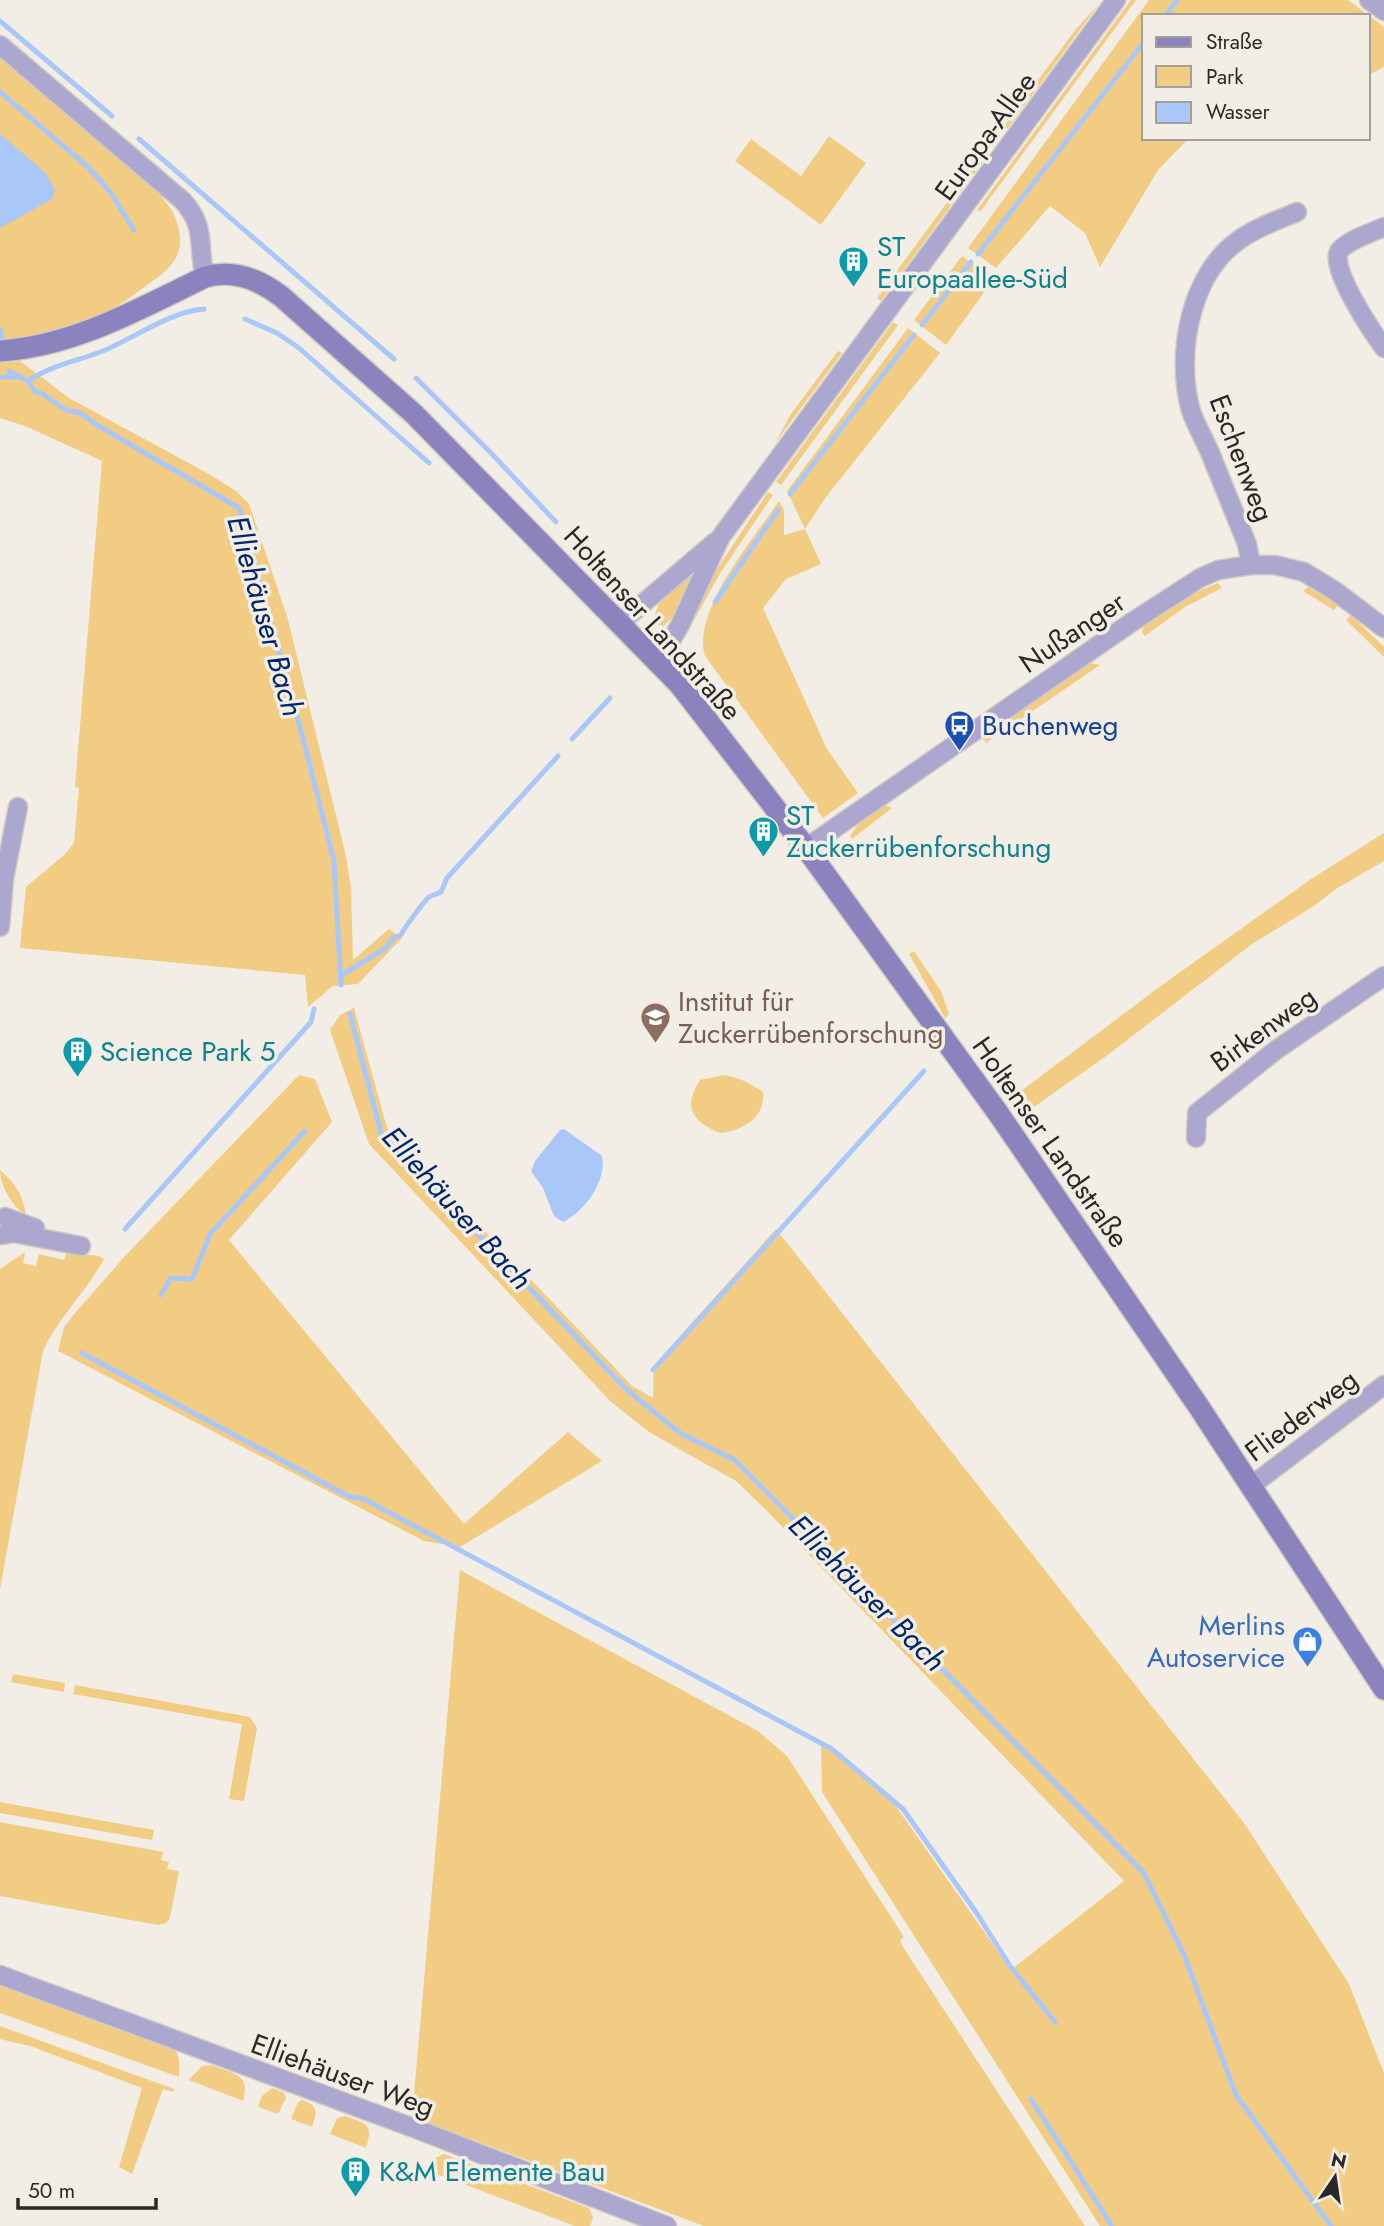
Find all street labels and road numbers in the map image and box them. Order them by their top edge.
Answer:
street label: Europa-Allee [925,64,1046,209]
street label: Eschenweg [1199,389,1284,527]
street label: Holtenser Landstraße [554,517,751,730]
street label: Nußanger [1011,582,1134,683]
street label: Birkenweg [1202,977,1325,1082]
street label: Holtenser Landstraße [962,1028,1139,1256]
street label: Fliederweg [1236,1359,1366,1471]
street label: Elliehäuser Weg [245,2023,440,2128]

